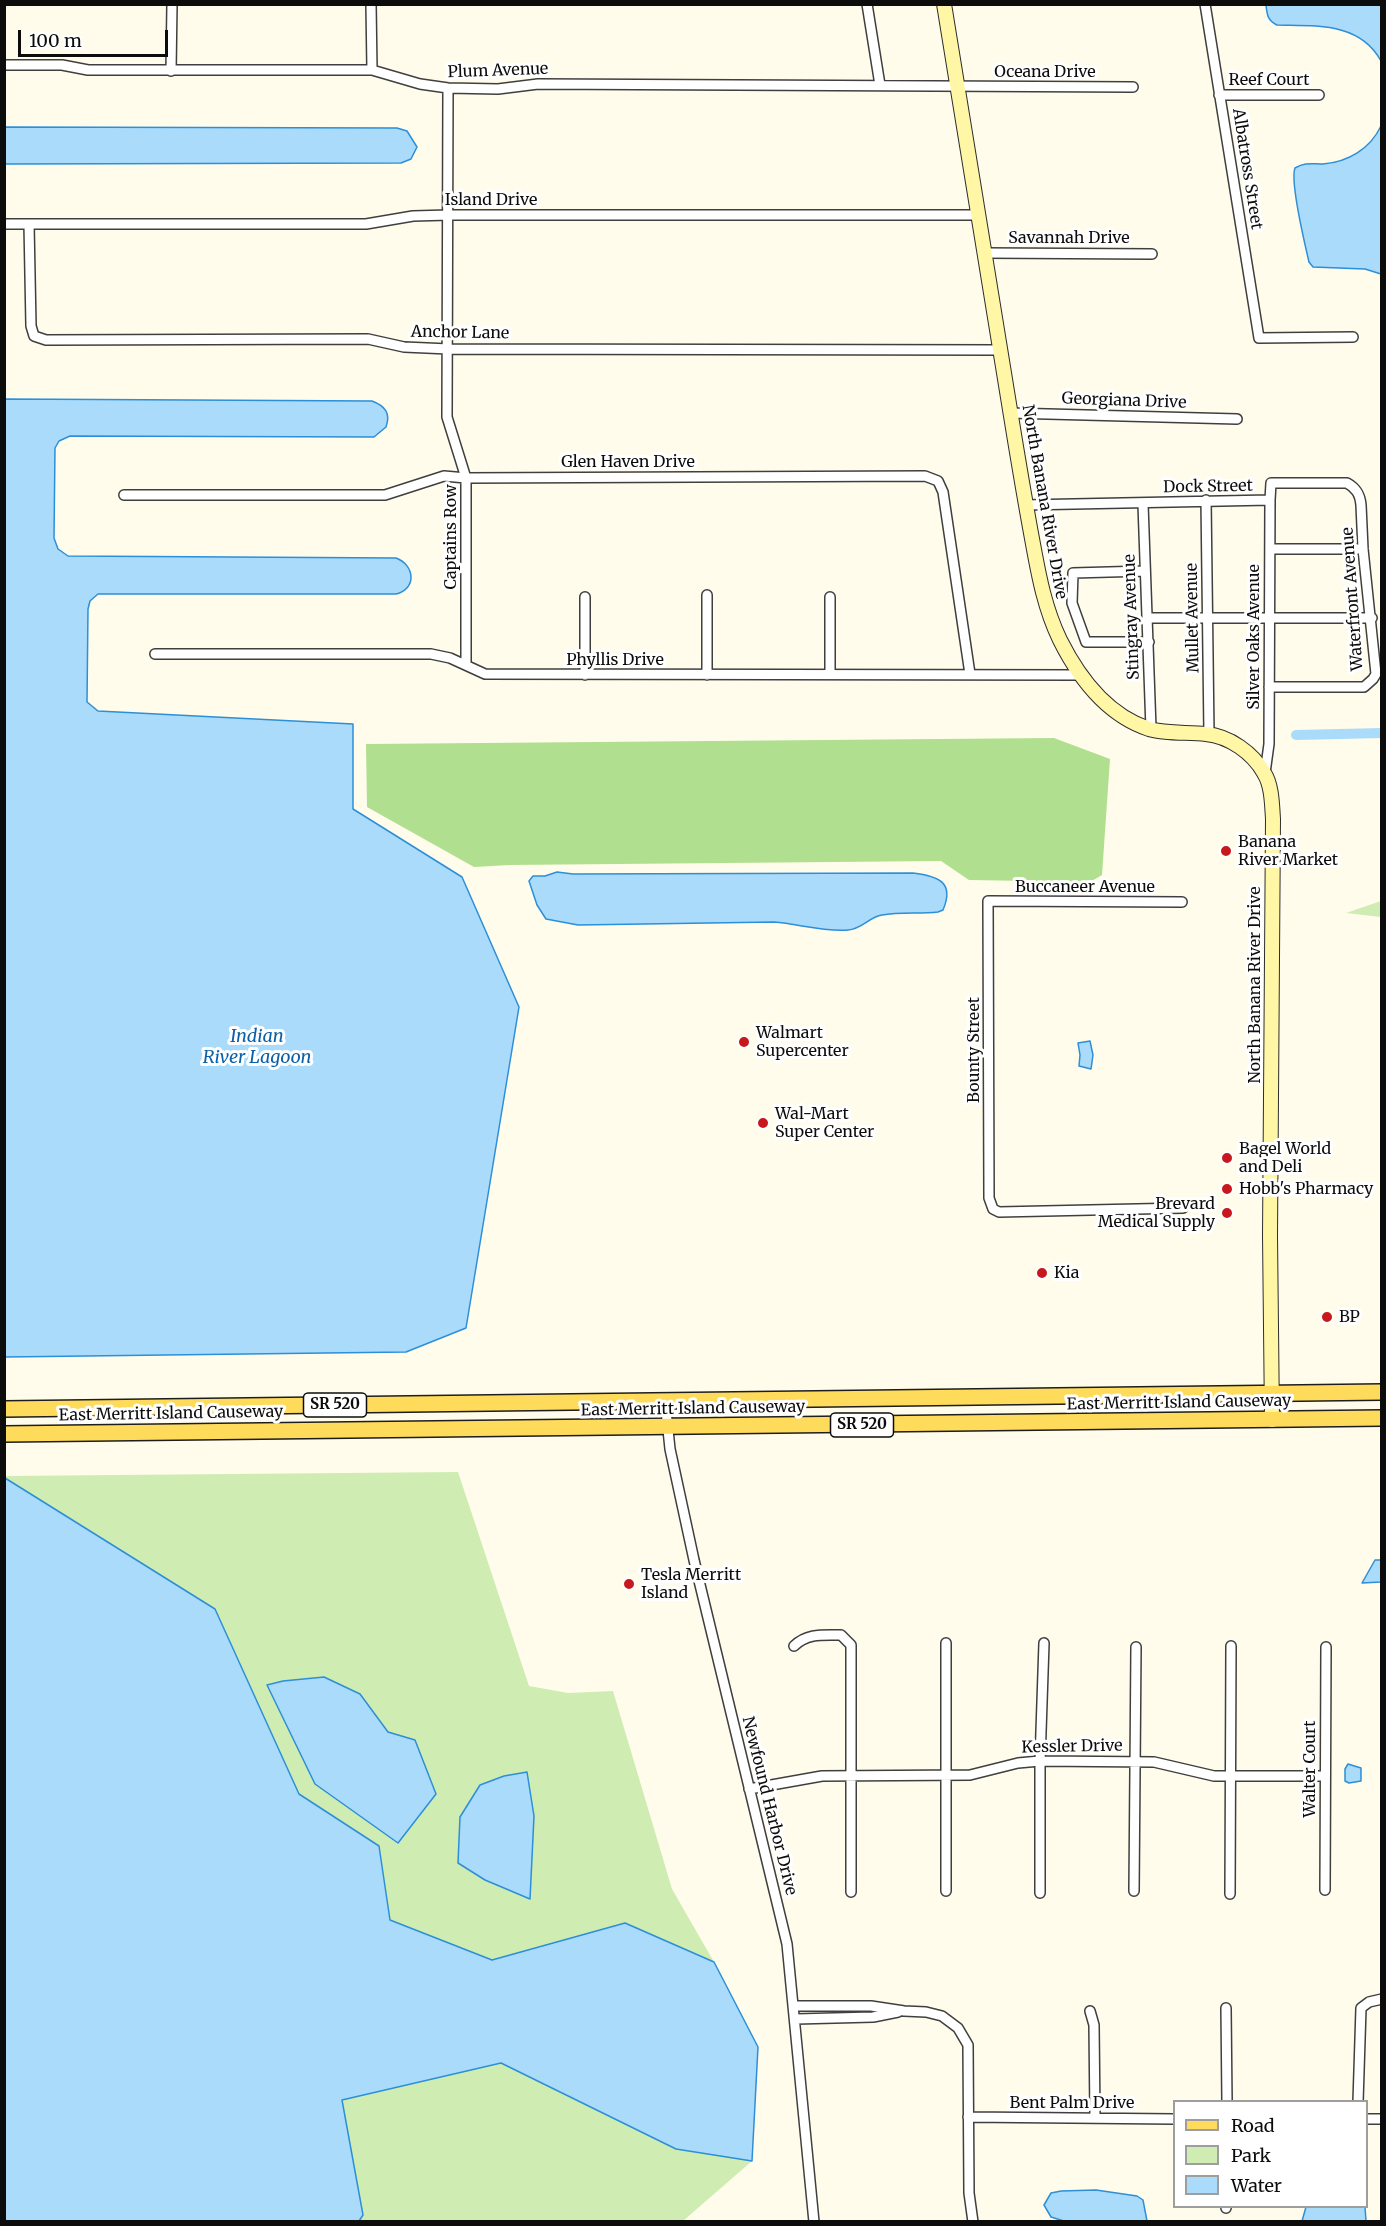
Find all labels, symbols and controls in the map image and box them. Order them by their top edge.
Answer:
scale bar [21,18,171,56]
text: 100 m [29,29,82,52]
street label: Plum Avenue [447,60,549,82]
street label: Oceana Drive [994,62,1096,82]
street label: Reef Court [1229,70,1309,90]
street label: Albatross Street [1228,107,1266,231]
street label: Island Drive [445,190,537,210]
street label: Savannah Drive [1008,228,1130,248]
street label: Anchor Lane [411,323,509,343]
street label: Georgiana Drive [1061,389,1187,413]
street label: North Banana River Drive [1017,403,1071,601]
street label: Glen Haven Drive [561,452,695,472]
street label: Dock Street [1163,477,1253,497]
street label: Captains Row [441,484,461,590]
street label: Waterfront Avenue [1338,526,1368,672]
street label: Stingray Avenue [1120,554,1144,680]
street label: Mullet Avenue [1182,563,1204,673]
street label: Silver Oaks Avenue [1244,564,1264,710]
street label: Phyllis Drive [566,650,664,670]
place label: Banana River Market [1238,832,1338,870]
marker: Banana River Market [1219,844,1233,858]
street label: Buccaneer Avenue [1015,877,1155,897]
street label: North Banana River Drive [1245,886,1265,1084]
street label: Bounty Street [964,997,984,1103]
place label: Walmart Supercenter [756,1023,849,1061]
water label: Indian River Lagoon [203,1026,311,1068]
marker: Walmart Supercenter [737,1035,751,1049]
place label: Wal-Mart Super Center [775,1104,874,1142]
marker: Wal-Mart Super Center [756,1116,770,1130]
place label: Bagel World and Deli [1239,1139,1331,1177]
marker: Bagel World and Deli [1220,1151,1234,1165]
place label: Hobb's Pharmacy [1239,1179,1373,1199]
marker: Hobb's Pharmacy [1220,1182,1234,1196]
place label: Brevard Medical Supply [1098,1194,1215,1232]
marker: Brevard Medical Supply [1220,1206,1234,1220]
place label: Kia [1054,1263,1079,1283]
marker: Kia [1035,1266,1049,1280]
place label: BP [1339,1307,1360,1327]
marker: BP [1320,1310,1334,1324]
street label: East Merritt Island Causeway [1067,1391,1291,1415]
road number: SR 520 [304,1393,366,1417]
street label: East Merritt Island Causeway [581,1397,805,1421]
street label: East Merritt Island Causeway [59,1402,283,1426]
road number: SR 520 [830,1413,894,1437]
place label: Tesla Merritt Island [641,1565,741,1603]
marker: Tesla Merritt Island [622,1577,636,1591]
street label: Newfound Harbor Drive [737,1715,801,1897]
street label: Walter Court [1300,1721,1320,1817]
street label: Kessler Drive [1021,1737,1123,1757]
street label: Bent Palm Drive [1010,2093,1134,2113]
legend [1173,2100,1368,2208]
text: Road [1231,2114,1275,2137]
text: Park [1231,2144,1271,2167]
text: Water [1231,2174,1282,2197]

